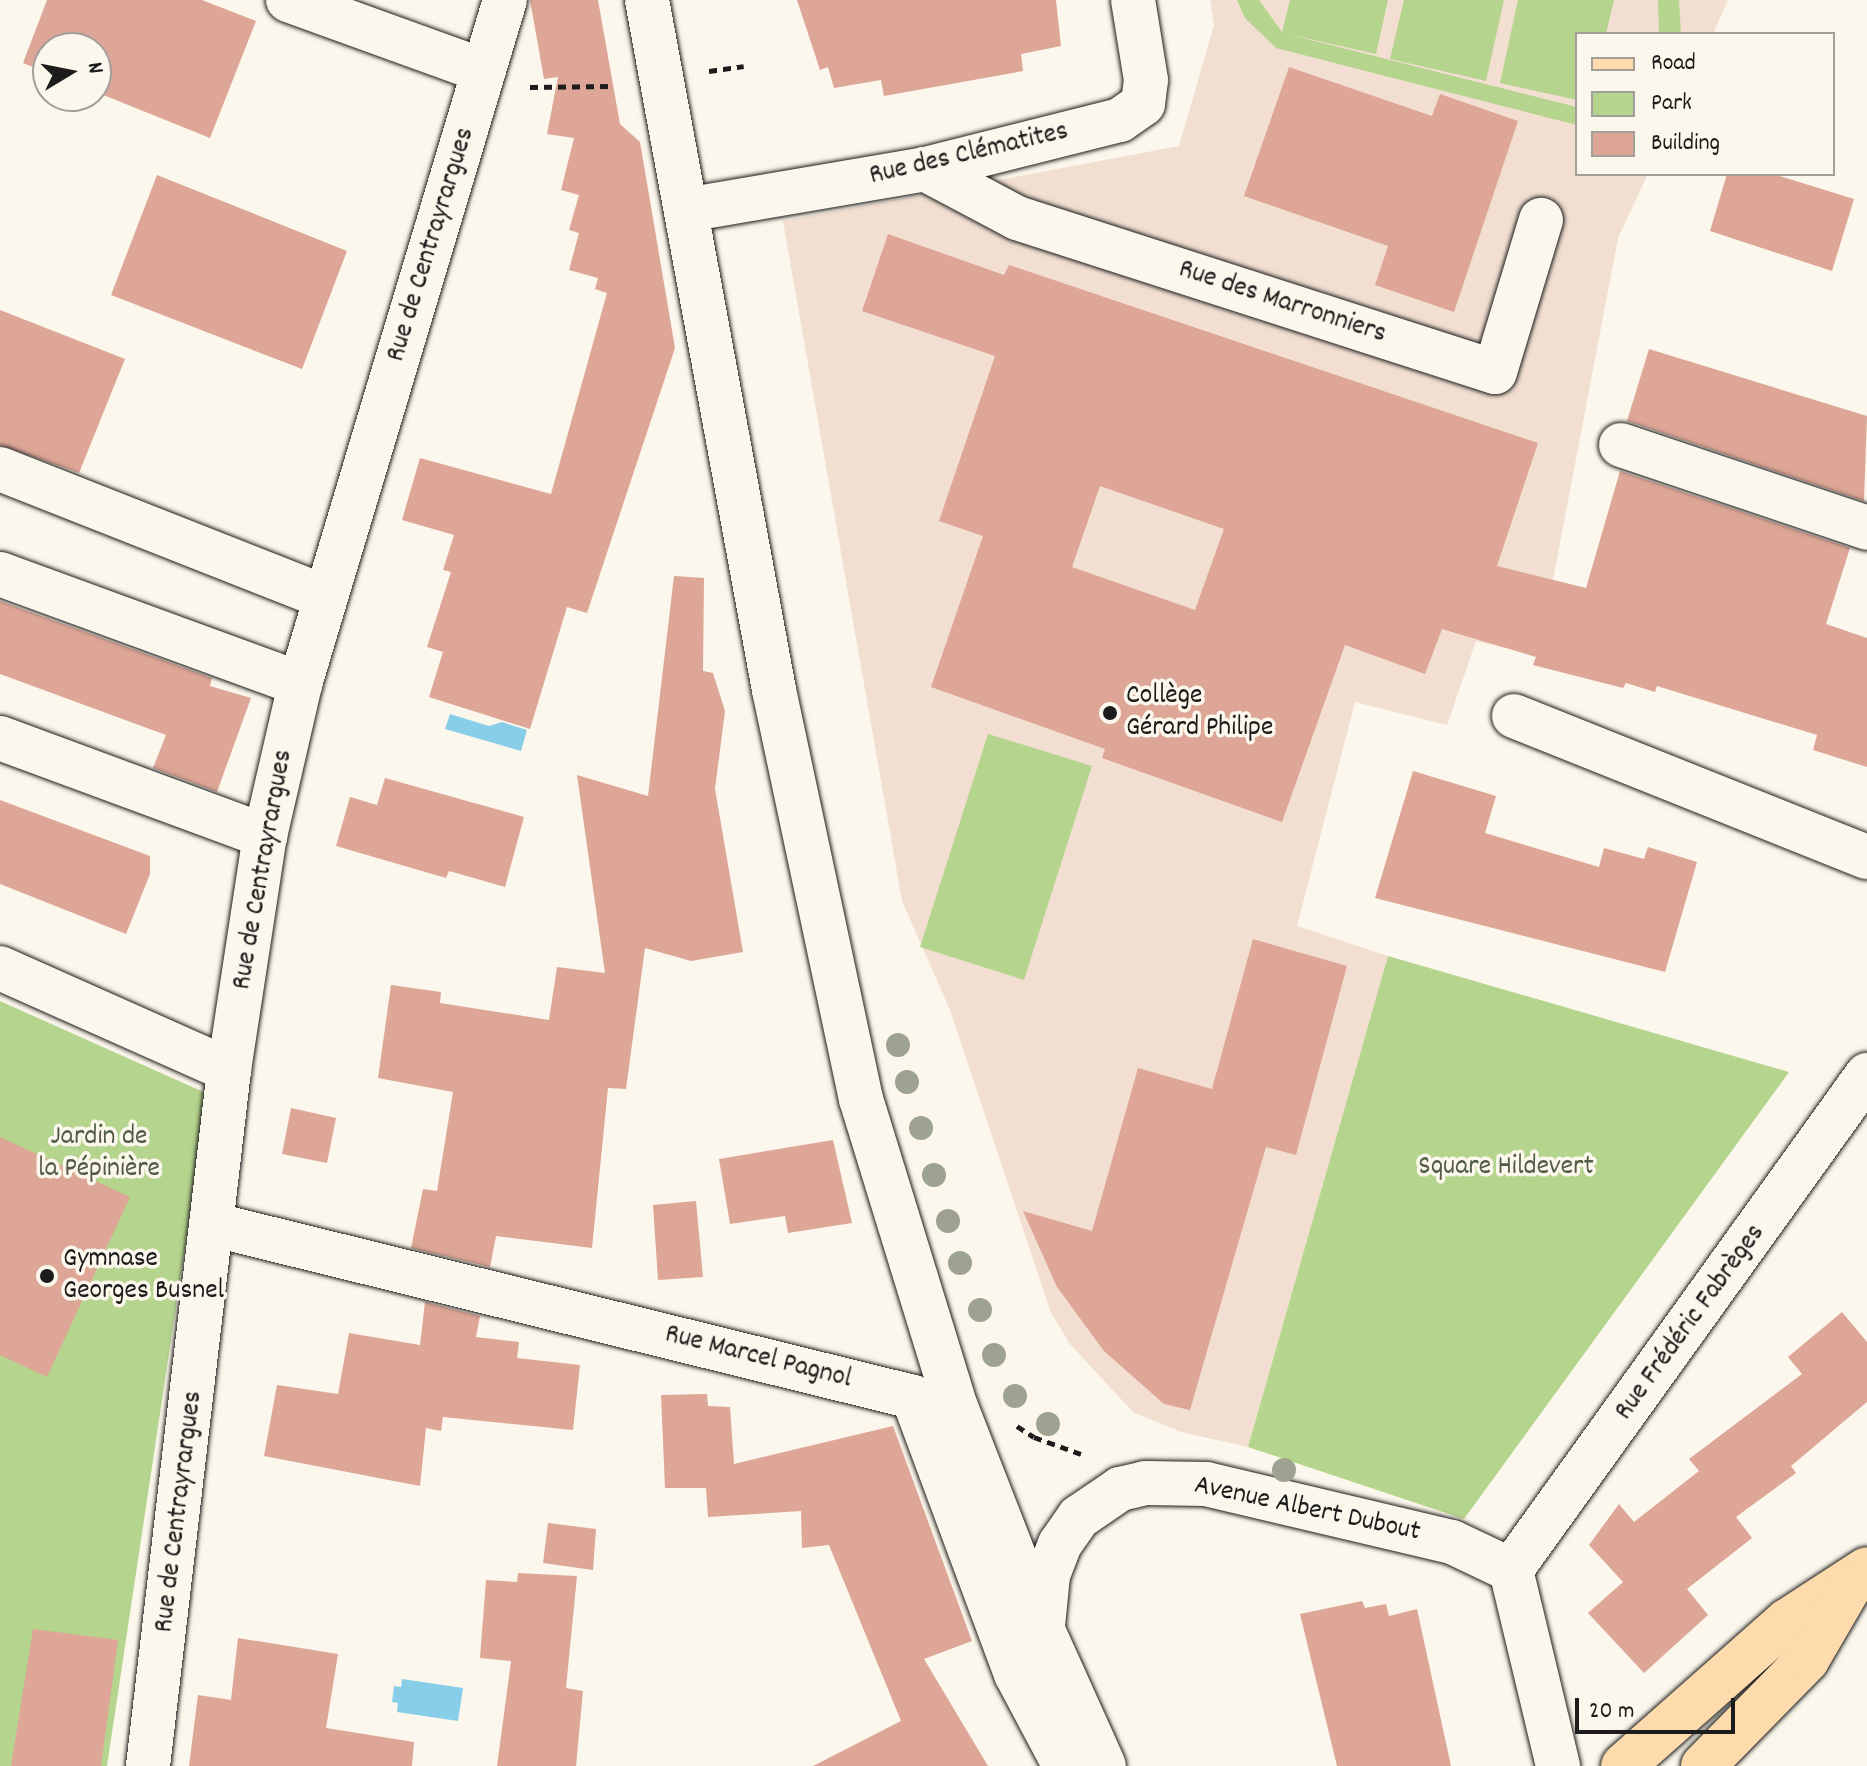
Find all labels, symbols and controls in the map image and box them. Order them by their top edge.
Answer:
north arrow [32,32,112,112]
legend [1575,32,1835,176]
text: Road [1651,47,1696,81]
text: N [78,60,110,76]
text: Park [1651,87,1692,121]
street label: Rue des Clématites [866,116,1072,194]
street label: Rue de Centrayrargues [380,124,484,366]
text: Building [1651,127,1720,161]
street label: Rue des Marronniers [1174,254,1390,352]
place label: Collège Gérard Philipe [1126,680,1273,746]
marker: Collège Gérard Philipe [1101,704,1119,722]
street label: Rue de Centrayrargues [226,747,302,993]
park label: Jardin de la Pépinière [38,1121,160,1187]
park label: Square Hildevert [1418,1151,1594,1185]
street label: Rue Frédéric Fabrèges [1609,1218,1773,1428]
place label: Gymnase Georges Busnel [63,1243,224,1309]
marker: Gymnase Georges Busnel [38,1267,56,1285]
street label: Rue Marcel Pagnol [661,1319,855,1397]
street label: Rue de Centrayrargues [149,1389,211,1635]
street label: Avenue Albert Dubout [1191,1470,1423,1550]
scale bar [1579,1682,1739,1732]
text: 20 m [1589,1695,1635,1729]

